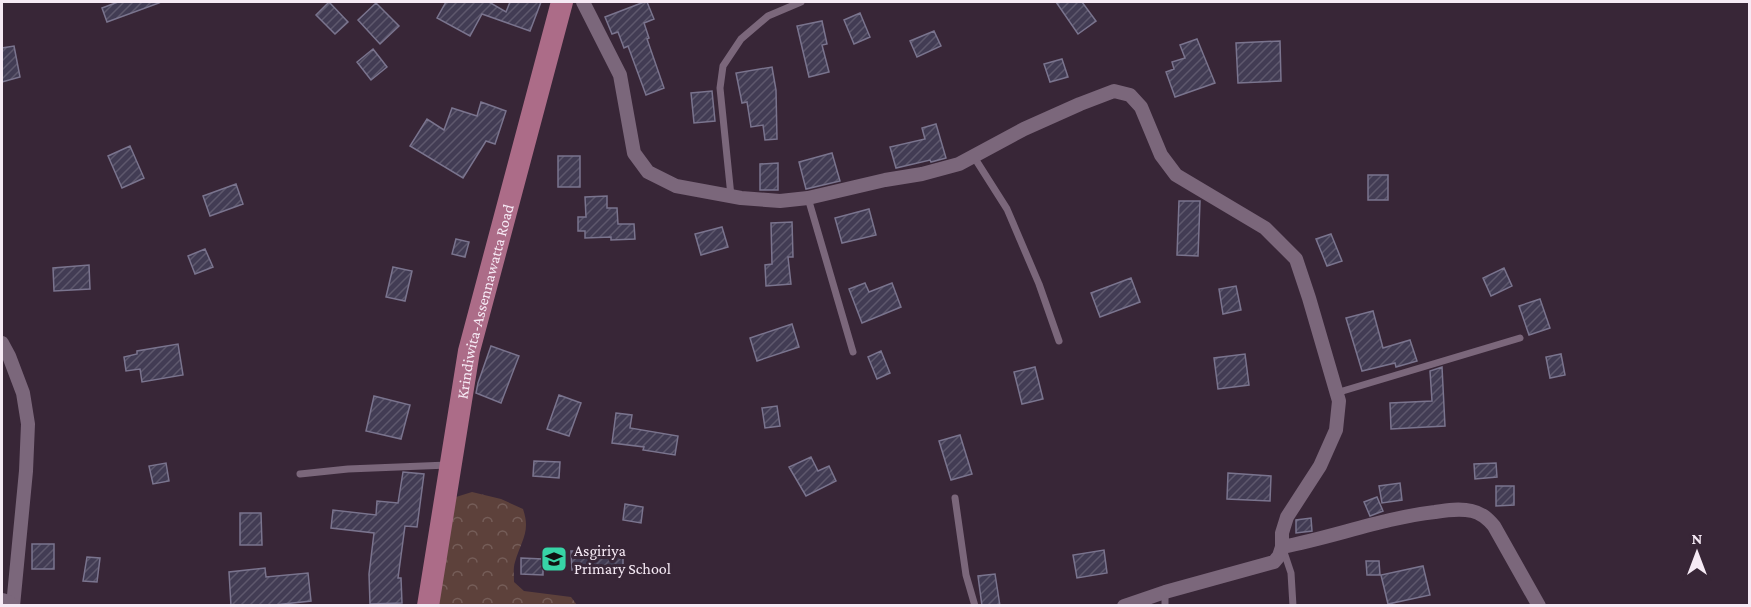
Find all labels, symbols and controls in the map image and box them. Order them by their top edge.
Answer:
street label: Krindiwita-Assennawatta Road [453,202,516,400]
north arrow [1667,523,1727,583]
text: N [1692,530,1703,547]
place label: Asgiriya Primary School [574,542,671,578]
school or university icon: Asgiriya Primary School [539,544,569,574]

